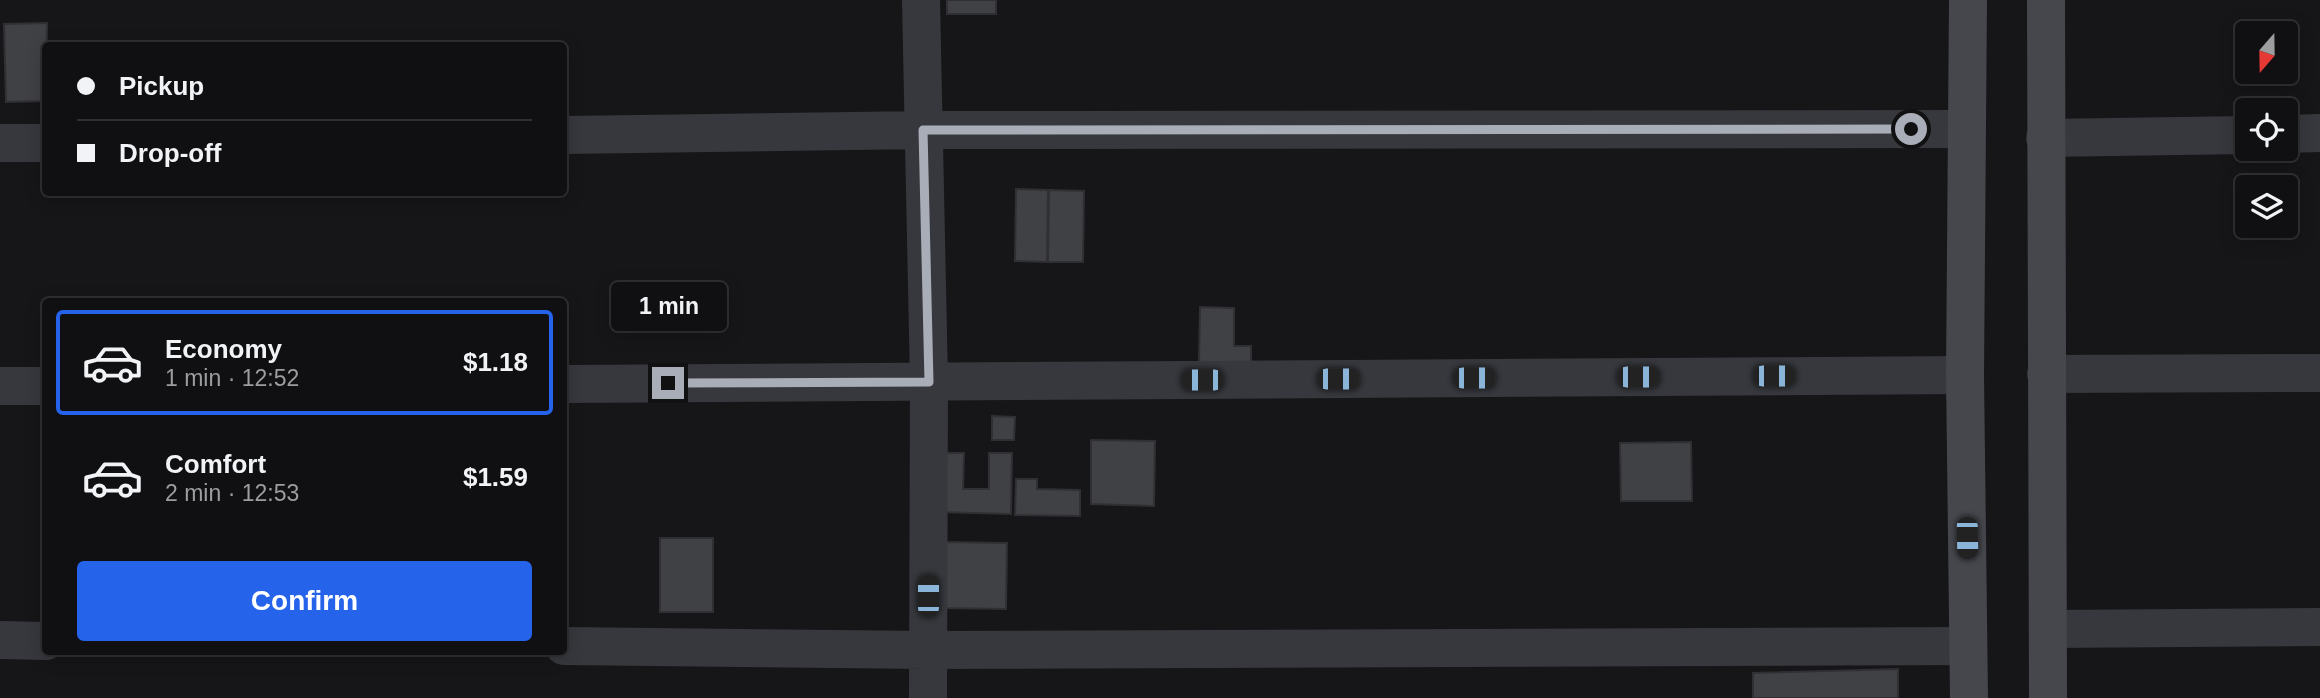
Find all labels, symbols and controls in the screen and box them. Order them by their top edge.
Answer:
north arrow [2235,21,2298,84]
map controls [2235,21,2298,238]
text: Pickup [119,71,204,101]
button: locate [2235,98,2298,161]
route start [1895,113,1927,145]
text: Drop-off [119,138,222,168]
button: layers [2235,175,2298,238]
callout: 1 min [610,282,726,330]
text: 1 min [639,293,699,319]
icon: car [81,331,144,394]
text: Economy [165,334,282,364]
text: $1.18 [463,347,528,377]
text: 1 min · 12:52 [165,365,299,391]
car [1754,366,1796,387]
route end [652,367,684,399]
car [1618,367,1660,388]
car [1454,368,1496,389]
car [1318,369,1360,390]
car [1182,370,1224,391]
icon: car [81,446,144,509]
text: Comfort [165,449,266,479]
text: $1.59 [463,462,528,492]
text: 2 min · 12:53 [165,480,299,506]
car [1957,517,1978,559]
button: Confirm [77,561,532,641]
car [918,575,939,617]

